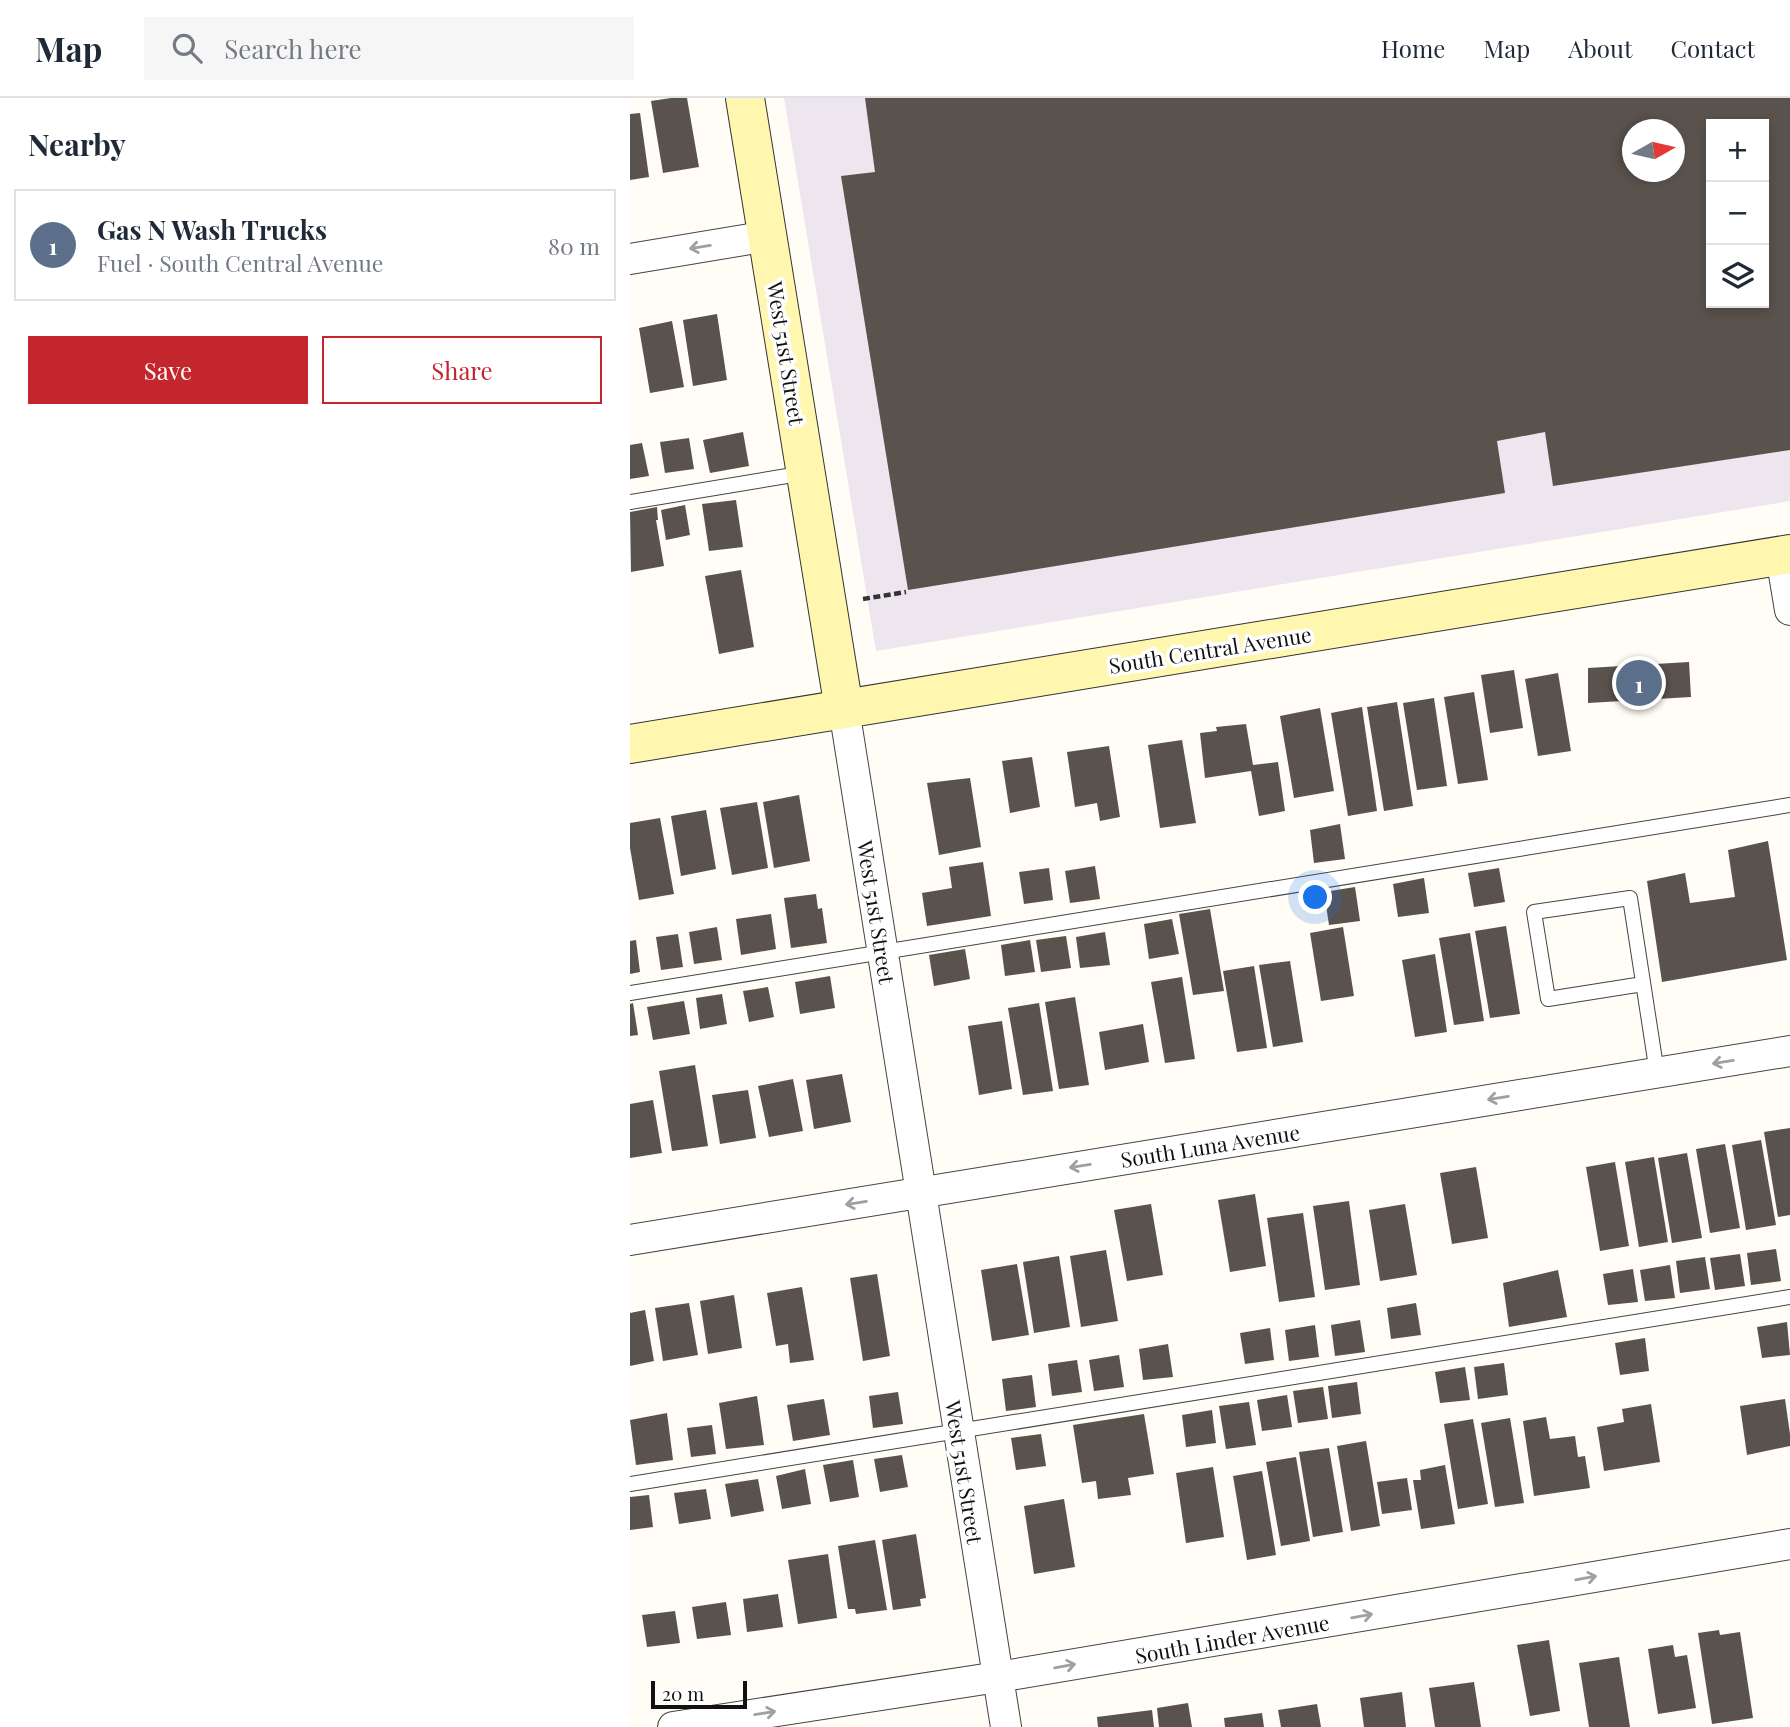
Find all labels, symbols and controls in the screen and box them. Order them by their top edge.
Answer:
search box [144,17,634,80]
text: Map [35,26,102,70]
icon: search [168,29,206,67]
text: Search here [224,31,362,66]
text: Home [1381,32,1445,64]
text: Map [1483,32,1530,64]
text: About [1568,32,1632,64]
text: Contact [1670,32,1755,64]
north arrow [1622,119,1685,182]
map controls [1706,119,1769,308]
button: + [1706,119,1769,182]
text: Nearby [28,124,126,164]
button: − [1706,182,1769,245]
text: Gas N Wash Trucks [97,212,327,247]
text: 1 [49,230,57,261]
text: 80 m [548,230,600,261]
one-way arrow [690,241,712,254]
button: layers [1706,245,1769,308]
text: Fuel · South Central Avenue [97,247,383,278]
street label: West 51st Street [762,278,812,427]
button: Save [28,336,308,404]
button: Share [322,336,602,404]
street label: South Central Avenue [1107,619,1313,679]
pin: 1 [1616,657,1662,709]
street label: West 51st Street [852,837,902,986]
your location [1298,880,1332,914]
one-way arrow [1712,1056,1735,1069]
one-way arrow [1487,1092,1510,1105]
street label: South Luna Avenue [1118,1117,1302,1173]
one-way arrow [1069,1160,1092,1173]
one-way arrow [845,1197,867,1210]
street label: West 51st Street [940,1397,990,1546]
one-way arrow [1574,1571,1597,1584]
street label: South Linder Avenue [1133,1607,1331,1669]
one-way arrow [1350,1609,1373,1622]
one-way arrow [1053,1659,1076,1672]
scale bar [651,1678,747,1710]
text: 20 m [662,1680,704,1706]
one-way arrow [753,1706,776,1719]

